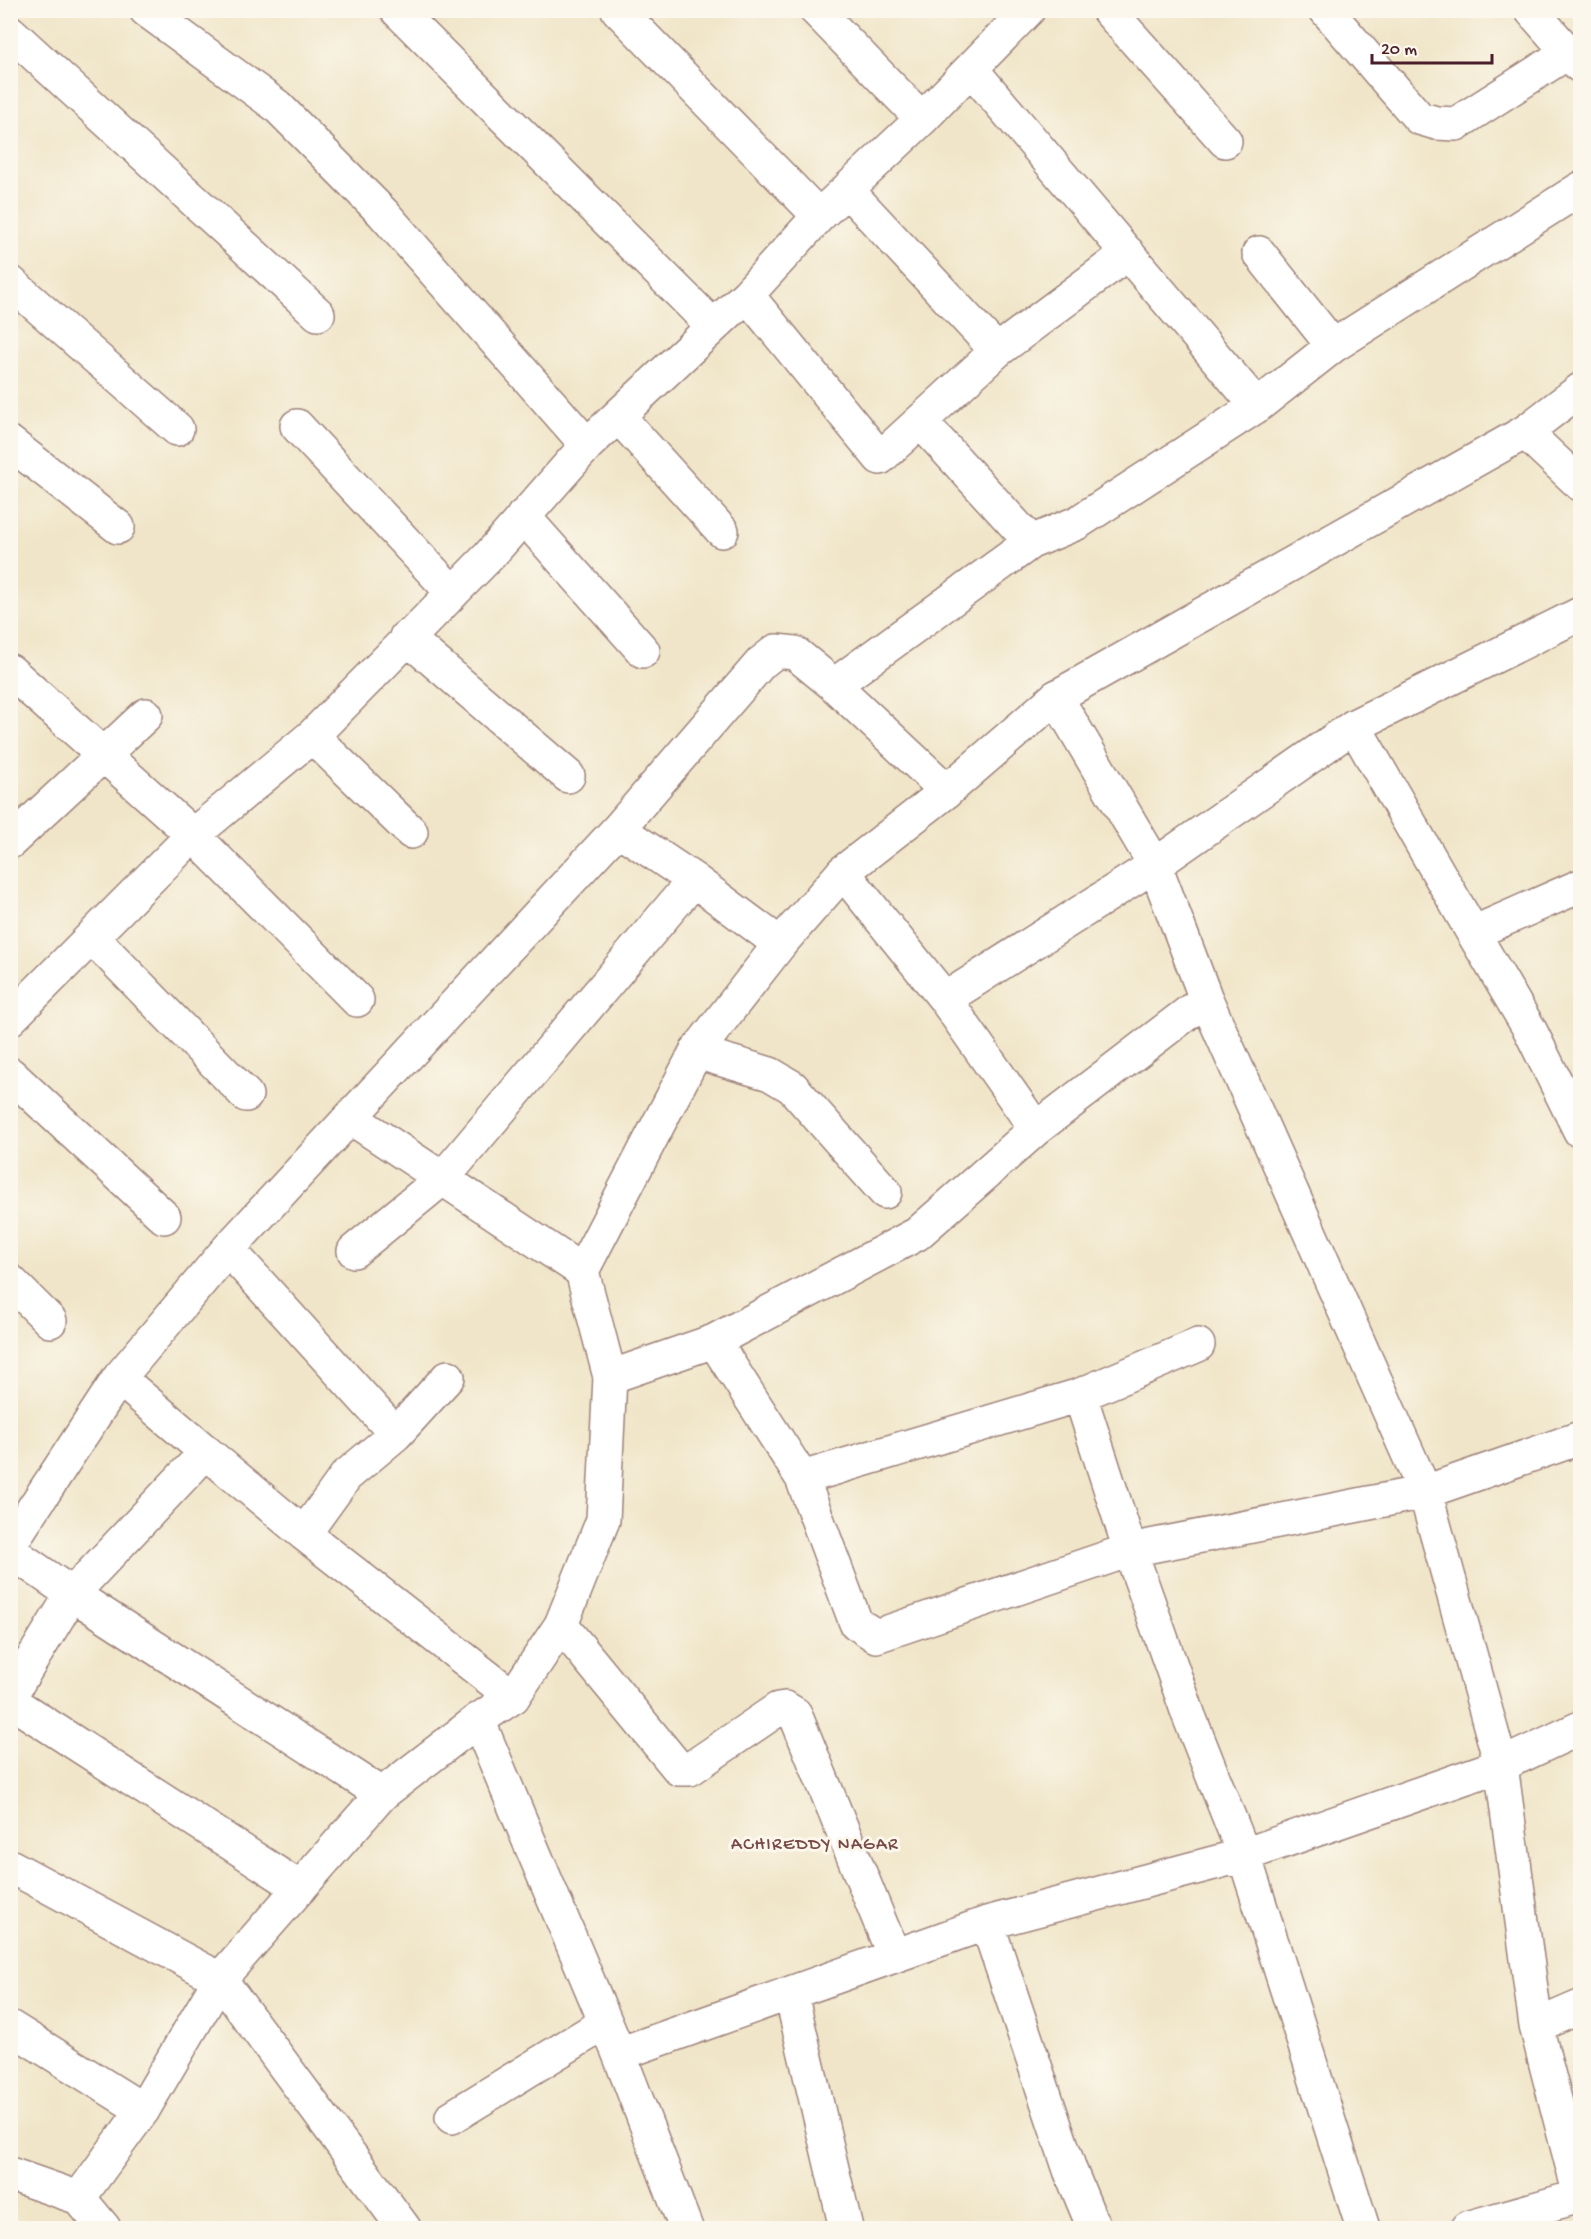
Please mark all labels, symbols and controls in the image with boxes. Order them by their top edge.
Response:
scale bar [1372,27,1492,65]
text: 20 m [1381,40,1417,61]
district label: ACHIREDDY NAGAR [731,1835,899,1856]

